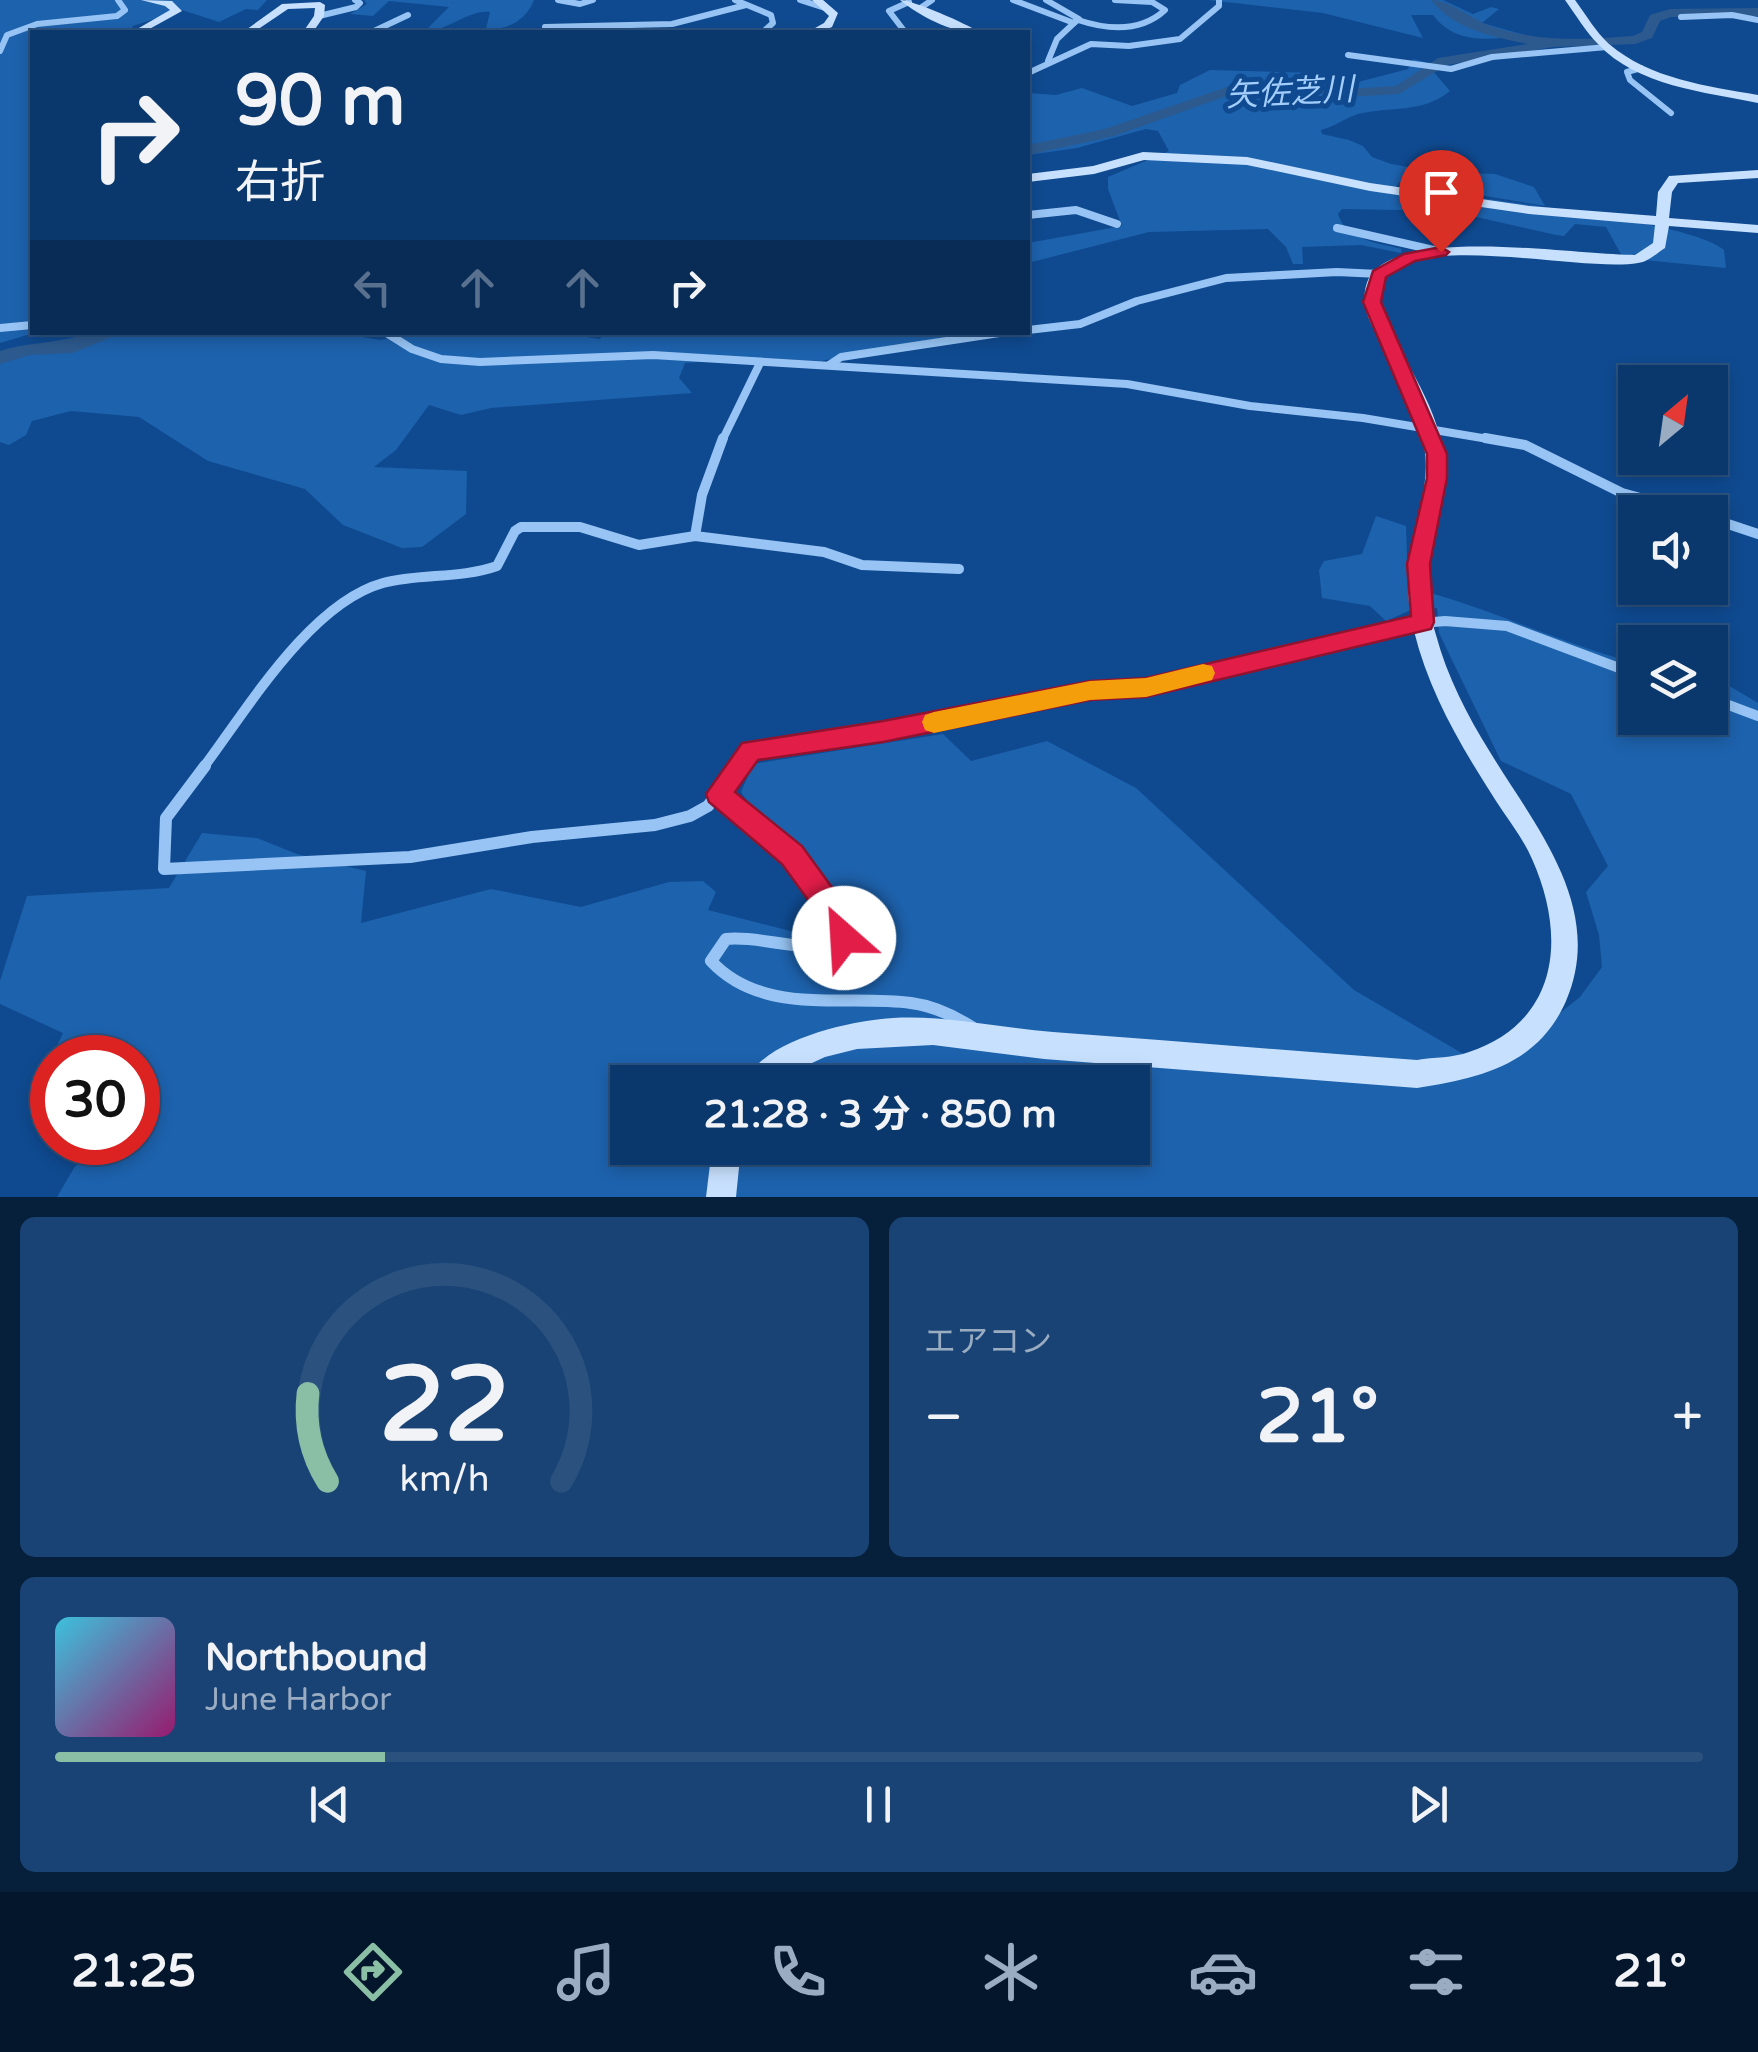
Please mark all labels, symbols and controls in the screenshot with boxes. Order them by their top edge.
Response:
text: 90 m [235,60,405,144]
icon: right [70,70,200,200]
water label: 矢佐芝川 [1225,71,1358,115]
pin [1399,150,1484,253]
text: 右折 [235,156,325,210]
icon: arrive [1414,165,1469,220]
icon: left [345,260,400,315]
icon: ahead [450,260,505,315]
icon: ahead [555,260,610,315]
icon: right [660,260,715,315]
north arrow [1618,365,1728,475]
map controls [1618,365,1728,735]
button: sound [1618,495,1728,605]
button: layers [1618,625,1728,735]
position arrow [792,886,896,990]
speed limit sign: 30 [30,1035,160,1165]
text: 21:28 · 3 分 · 850 m [704,1092,1056,1138]
text: エアコン [924,1323,1052,1361]
text: 22 [379,1344,510,1469]
text: 21° [1256,1372,1379,1462]
text: − [924,1385,963,1451]
text: + [1672,1385,1703,1451]
text: km/h [400,1458,489,1501]
text: Northbound [205,1635,428,1681]
text: June Harbor [205,1681,392,1719]
icon: previous [302,1777,357,1832]
icon: pause [851,1777,906,1832]
icon: next [1401,1777,1456,1832]
icon: directions [338,1937,408,2007]
icon: music [551,1937,621,2007]
icon: phone [763,1937,833,2007]
icon: climate [976,1937,1046,2007]
icon: car [1188,1937,1258,2007]
icon: filters [1401,1937,1471,2007]
text: 21:25 [71,1945,196,1999]
text: 21° [1613,1945,1687,1999]

